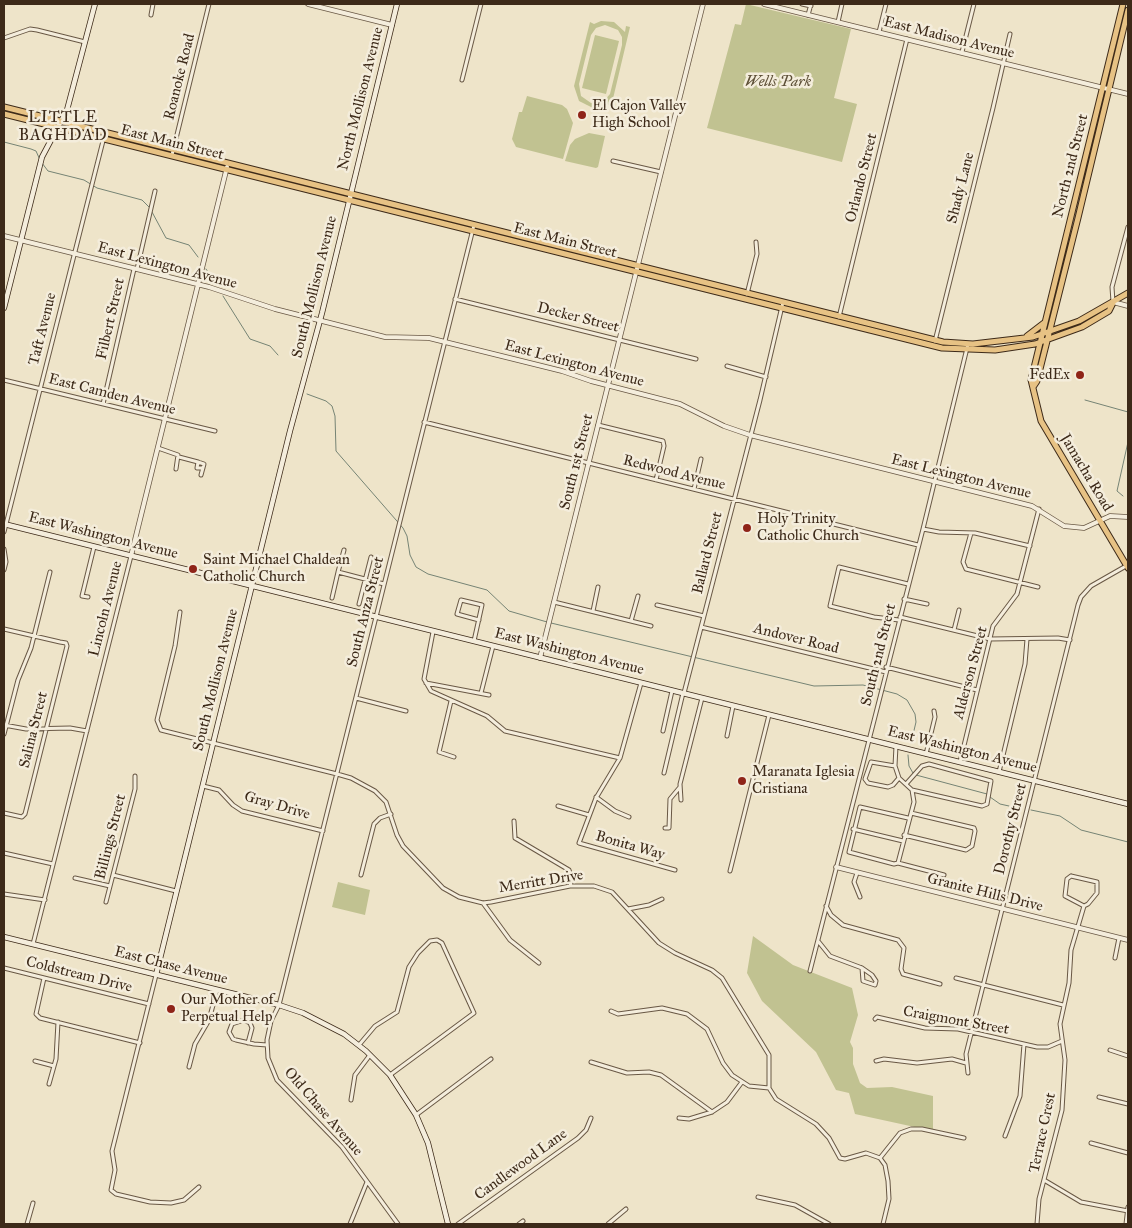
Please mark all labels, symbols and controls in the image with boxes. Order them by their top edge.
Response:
street label: East Madison Avenue [882,13,1016,63]
street label: North Mollison Avenue [334,25,388,173]
street label: Roanoke Road [161,32,199,122]
park label: Wells Park [745,73,811,91]
place label: El Cajon Valley High School [592,97,686,132]
district label: LITTLE BAGHDAD [18,108,108,146]
marker: El Cajon Valley High School [576,109,588,121]
street label: North 2nd Street [1049,112,1093,220]
street label: East Main Street [119,121,225,165]
street label: Orlando Street [842,132,882,224]
street label: Shady Lane [943,151,979,225]
street label: South Mollison Avenue [289,214,341,360]
street label: East Main Street [512,219,618,263]
street label: East Lexington Avenue [95,239,239,293]
street label: Filbert Street [93,277,129,361]
street label: Taft Avenue [25,291,61,367]
street label: Decker Street [535,299,621,337]
street label: East Lexington Avenue [502,337,646,391]
place label: FedEx [1029,366,1070,384]
marker: FedEx [1074,369,1086,381]
street label: East Camden Avenue [47,370,177,420]
street label: South 1st Street [556,412,598,512]
street label: Jamacha Road [1056,431,1116,515]
street label: East Lexington Avenue [889,451,1033,503]
street label: Redwood Avenue [621,452,727,494]
street label: East Washington Avenue [26,509,180,563]
street label: Ballard Street [689,510,727,596]
place label: Holy Trinity Catholic Church [757,510,859,545]
marker: Holy Trinity Catholic Church [741,522,753,534]
place label: Saint Michael Chaldean Catholic Church [203,551,350,586]
street label: South Anza Street [344,555,388,669]
street label: Lincoln Avenue [85,559,127,659]
marker: Saint Michael Chaldean Catholic Church [187,563,199,575]
street label: South 2nd Street [858,602,900,708]
street label: South Mollison Avenue [190,607,242,753]
street label: Andover Road [751,620,841,658]
street label: East Washington Avenue [492,625,646,679]
street label: Alderson Street [950,625,992,721]
street label: Salina Street [16,690,52,770]
street label: East Washington Avenue [885,723,1039,777]
place label: Maranata Iglesia Cristiana [752,763,855,798]
marker: Maranata Iglesia Cristiana [736,775,748,787]
street label: Dorothy Street [991,781,1031,877]
street label: Gray Drive [242,788,312,824]
street label: Billings Street [92,792,130,882]
street label: Bonita Way [593,828,667,864]
street label: Merritt Drive [497,866,585,898]
street label: Granite Hills Drive [925,870,1045,916]
street label: East Chase Avenue [113,943,229,989]
street label: Coldstream Drive [24,953,134,997]
place label: Our Mother of Perpetual Help [181,991,274,1026]
marker: Our Mother of Perpetual Help [165,1003,177,1015]
street label: Craigmont Street [902,1003,1010,1039]
street label: Old Chase Avenue [280,1064,366,1160]
street label: Terrace Crest [1026,1091,1060,1175]
street label: Candlewood Lane [471,1125,571,1205]

